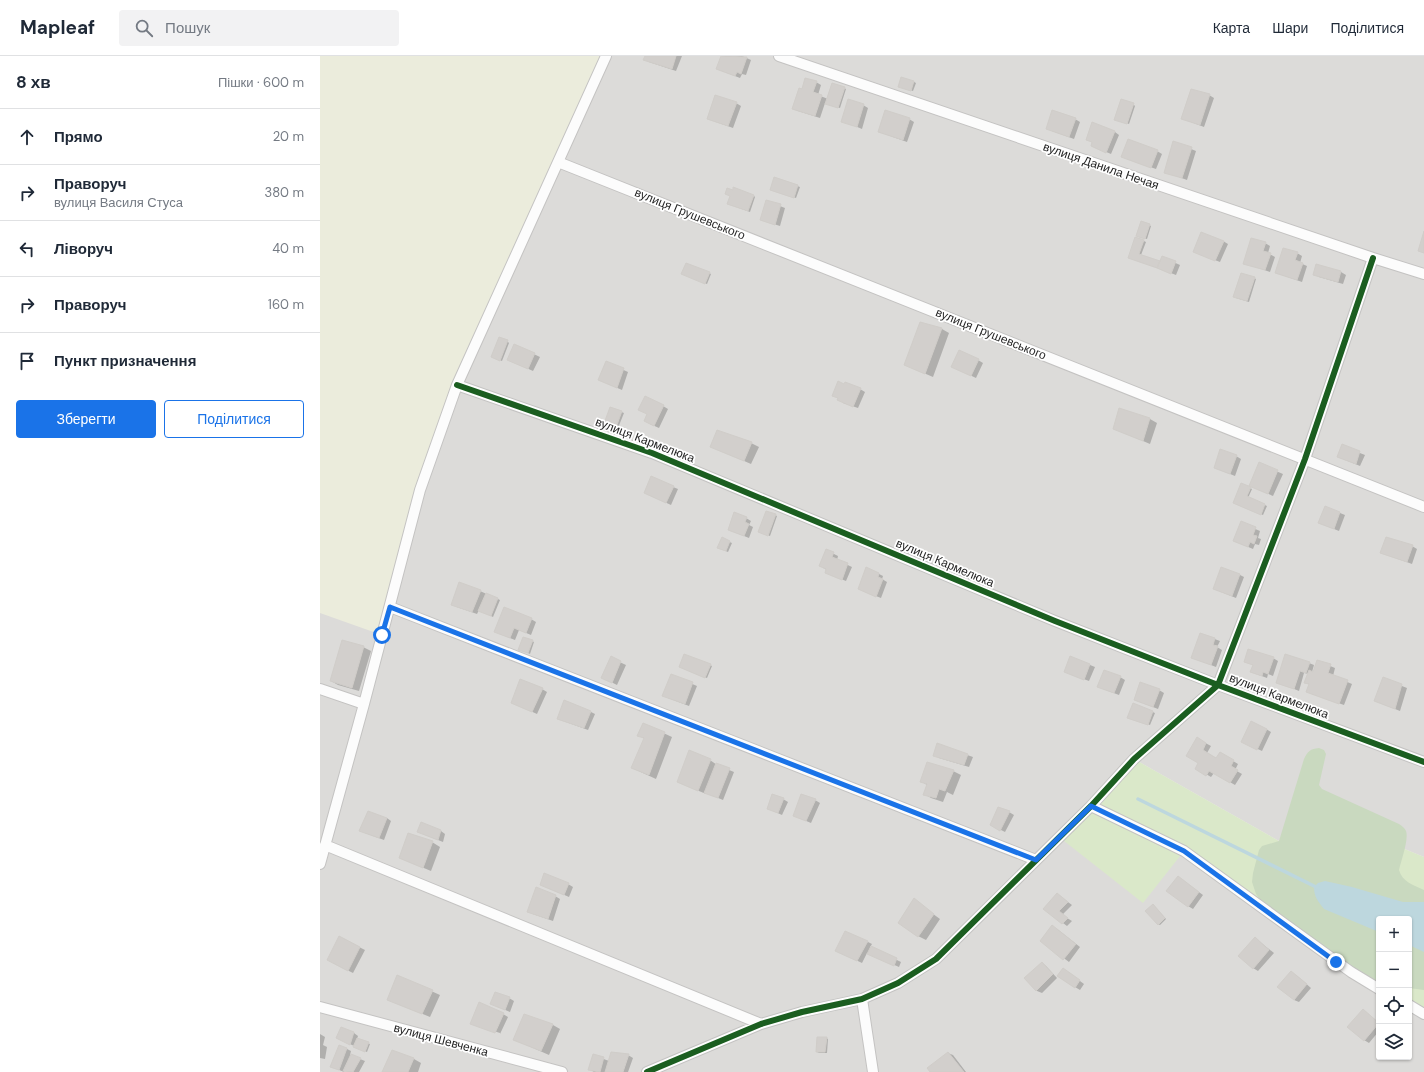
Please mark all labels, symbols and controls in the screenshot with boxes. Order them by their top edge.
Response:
search box [119,10,399,46]
text: Mapleaf [20,15,95,40]
icon: search [133,17,155,39]
text: Пошук [165,18,210,38]
text: Карта [1213,19,1250,37]
text: Шари [1272,19,1308,37]
text: Поділитися [1330,19,1404,37]
text: 8 хв [16,71,51,93]
text: Пішки · 600 m [218,74,304,91]
icon: ahead [16,126,38,148]
text: Прямо [54,127,103,147]
text: 20 m [273,128,304,145]
street label: вулиця Данила Нечая [1041,139,1161,193]
text: Праворуч [54,174,127,194]
icon: right [16,182,38,204]
text: 380 m [264,184,304,201]
street label: вулиця Грушевського [632,184,748,244]
text: вулиця Василя Стуса [54,194,183,211]
icon: left [16,238,38,260]
text: Ліворуч [54,239,113,259]
text: 40 m [272,240,304,257]
icon: right [16,294,38,316]
text: Праворуч [54,295,127,315]
text: 160 m [268,296,304,313]
street label: вулиця Грушевського [933,304,1049,364]
icon: arrive [16,350,38,372]
text: Пункт призначення [54,351,196,371]
button: Зберегти [16,400,156,438]
button: Поділитися [164,400,304,438]
street label: вулиця Кармелюка [593,414,697,466]
street label: вулиця Кармелюка [893,535,997,591]
route start [373,626,391,644]
street label: вулиця Кармелюка [1227,670,1331,722]
map controls [1376,916,1412,1060]
button: + [1376,916,1412,952]
button: − [1376,952,1412,988]
route end [1327,953,1345,971]
button: locate [1376,988,1412,1024]
street label: вулиця Шевченка [392,1020,490,1060]
button: layers [1376,1024,1412,1060]

